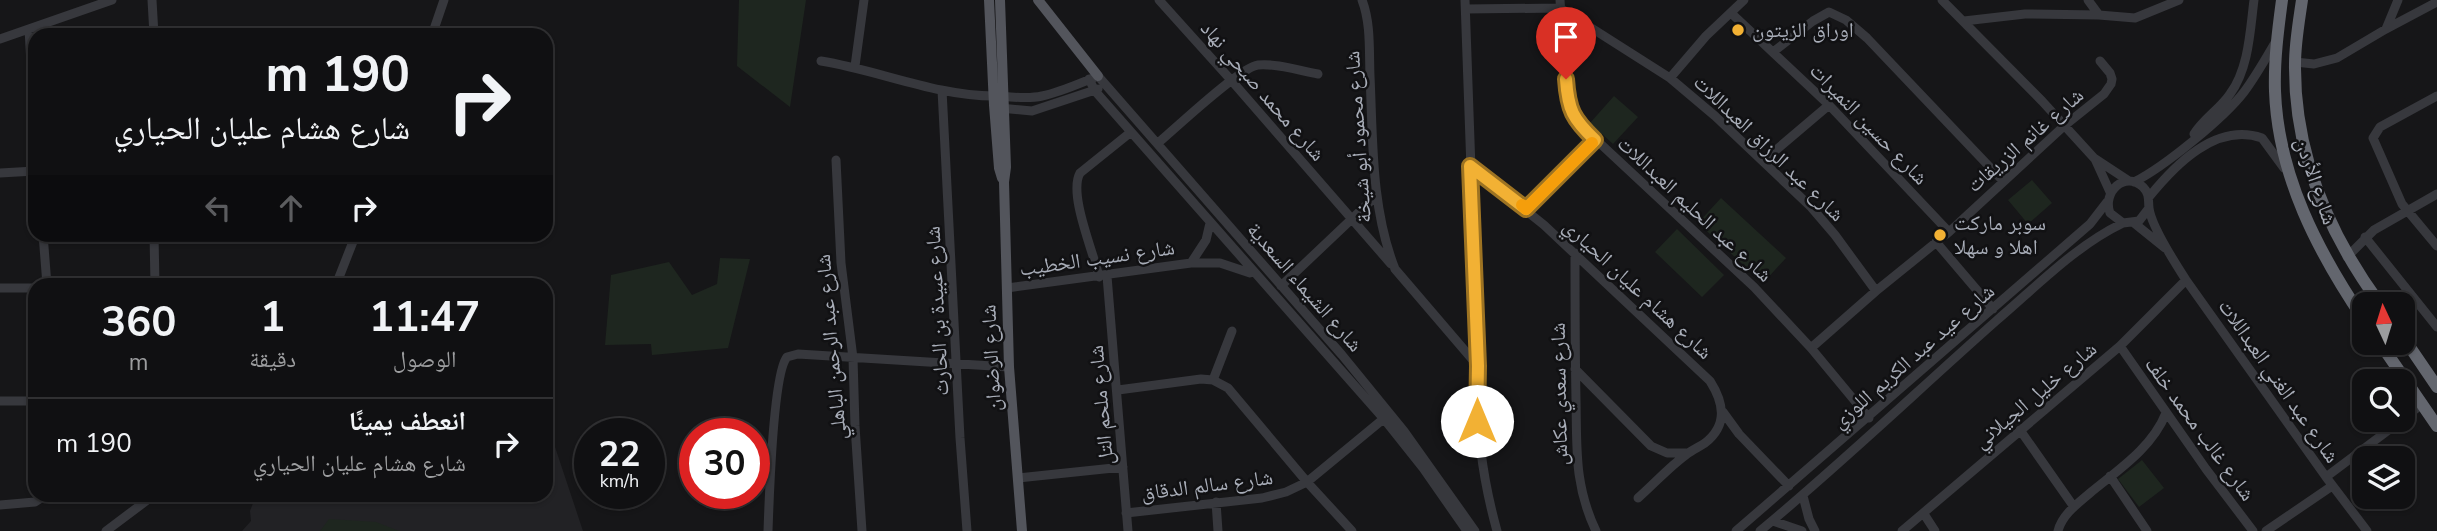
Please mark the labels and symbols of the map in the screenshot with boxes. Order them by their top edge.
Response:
pin [1536,7,1596,79]
street label: شارع محمد صبحي نهاد [1193,15,1332,169]
place label: اوراق الزيتون [1752,16,1854,44]
marker: اوراق الزيتون [1730,22,1746,38]
street label: شارع محمود أبو شيخة [1338,50,1378,224]
street label: شارع حسين النميرات [1804,57,1934,191]
street label: شارع عبد الرزاق العبداللات [1687,68,1851,228]
street label: شارع غانم الزريقات [1961,81,2089,199]
street label: شارع عبد الحليم العبداللات [1611,130,1779,288]
street label: شارع الأردن [2288,134,2344,228]
place label: سوبر ماركت اهلا و سهلا [1954,209,2046,261]
street label: شارع هشام عليان الحياري [1556,212,1719,367]
street label: شارع الشيماء السعدية [1241,216,1369,358]
street label: شارع عبيدة بن الحارث [919,225,955,397]
marker: سوبر ماركت اهلا و سهلا [1932,227,1948,243]
street label: شارع نسيب الخطيب [1018,233,1176,283]
street label: شارع عبد الرحمن الباهلي [809,253,855,441]
street label: شارع عيد عبد الكريم اللوزي [1825,277,2002,436]
north arrow [2352,292,2415,355]
street label: شارع عبد الغني العبداللات [2210,293,2346,470]
street label: شارع الرضوان [974,304,1008,412]
street label: شارع سعدي عكاش [1544,322,1577,466]
street label: شارع خليل الجيلاني [1967,335,2104,457]
street label: شارع ملحم التل [1082,344,1120,466]
street label: شارع غالب محمد خلف [2138,351,2262,507]
position arrow [1440,384,1514,458]
speed limit sign: 30 [679,418,770,509]
street label: شارع سالم الدقاق [1140,463,1274,507]

